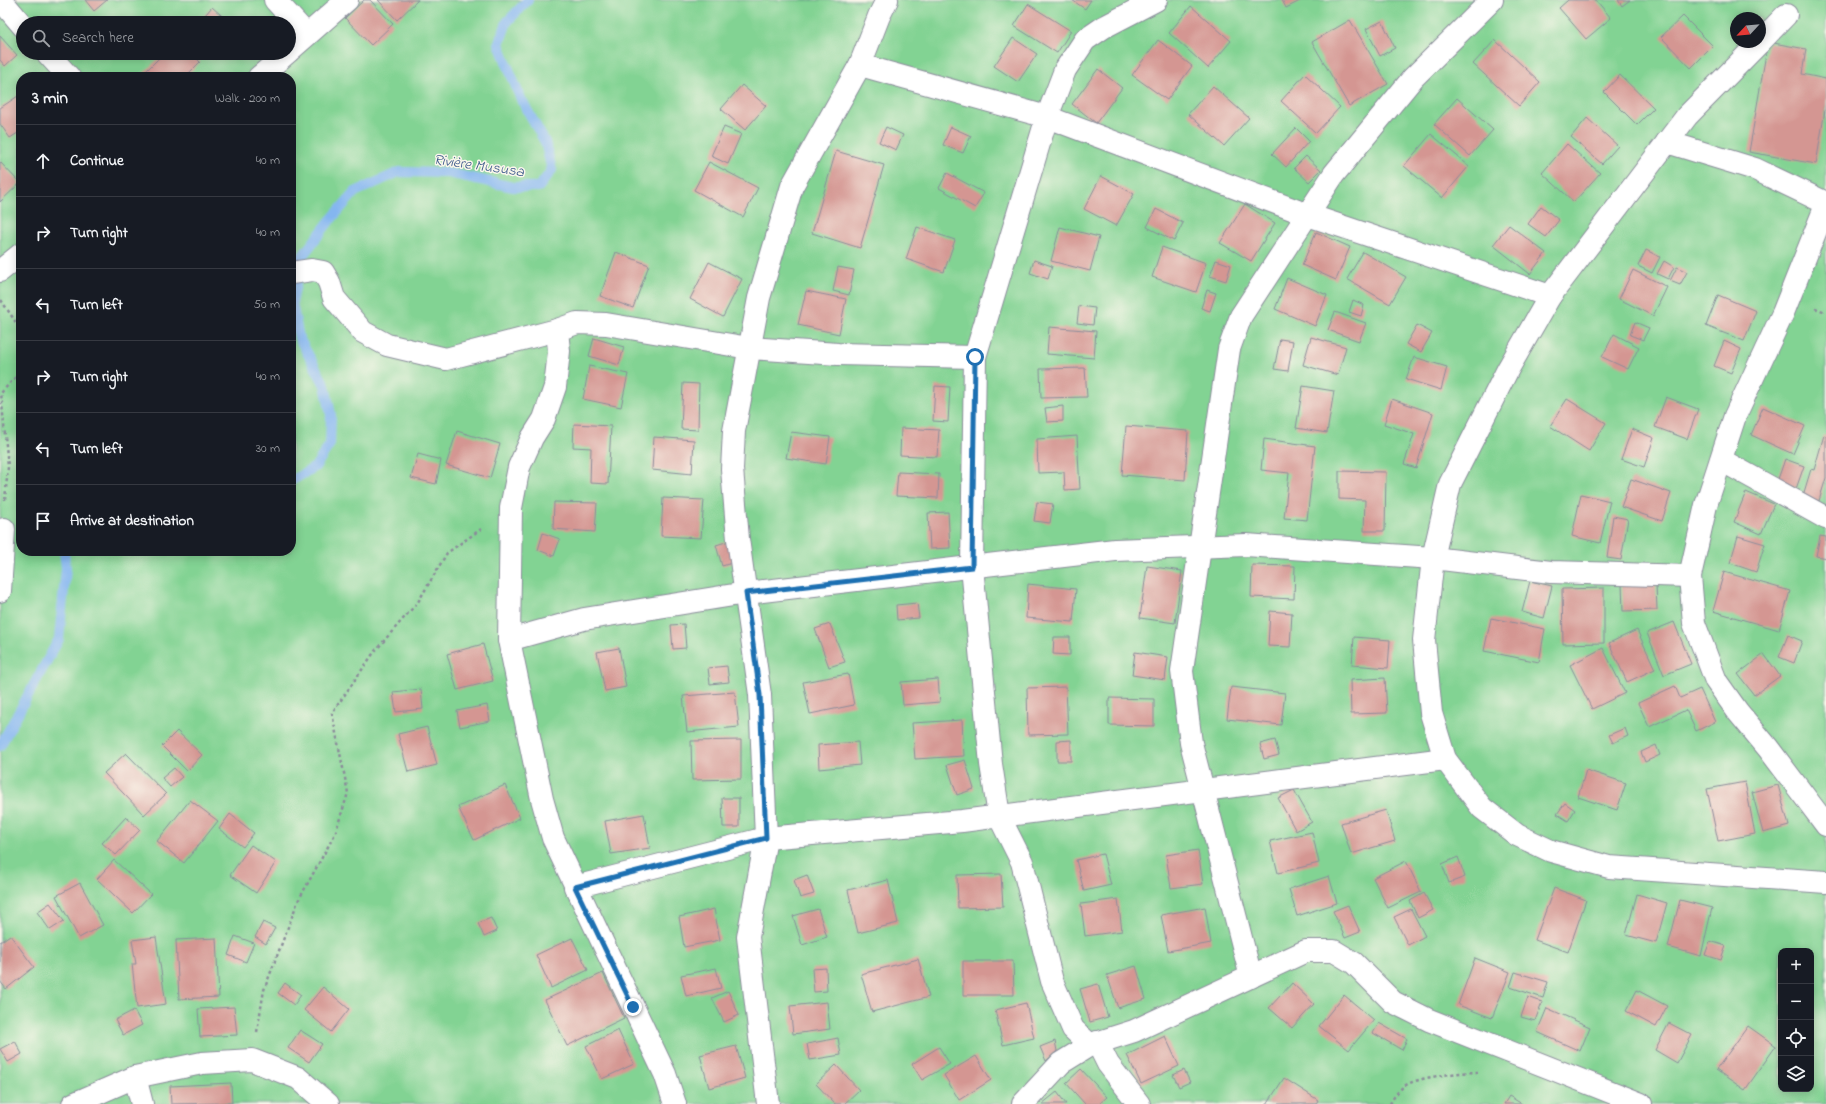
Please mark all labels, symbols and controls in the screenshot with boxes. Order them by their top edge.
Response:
north arrow [1730,12,1766,48]
search box [16,16,296,60]
icon: search [30,27,52,49]
text: Search here [62,27,134,49]
text: 3 min [32,86,68,111]
text: Walk · 200 m [215,89,280,108]
water label: Rivière Mususa [432,149,526,183]
icon: ahead [32,150,54,172]
text: Continue [70,150,124,172]
text: 40 m [256,151,280,170]
icon: right [32,222,54,244]
text: Turn right [70,222,128,244]
text: 40 m [256,223,280,242]
icon: left [32,294,54,316]
text: Turn left [70,294,123,316]
text: 50 m [254,295,280,314]
route start [966,348,984,366]
icon: right [32,366,54,388]
text: Turn right [70,366,128,388]
text: 40 m [256,367,280,386]
icon: left [32,438,54,460]
text: Turn left [70,438,123,460]
text: 30 m [256,439,280,458]
icon: arrive [32,510,54,532]
text: Arrive at destination [70,510,194,532]
map controls [1778,948,1814,1092]
button: + [1778,948,1814,984]
button: − [1778,984,1814,1020]
route end [624,998,642,1016]
button: locate [1778,1020,1814,1056]
button: layers [1778,1056,1814,1092]

